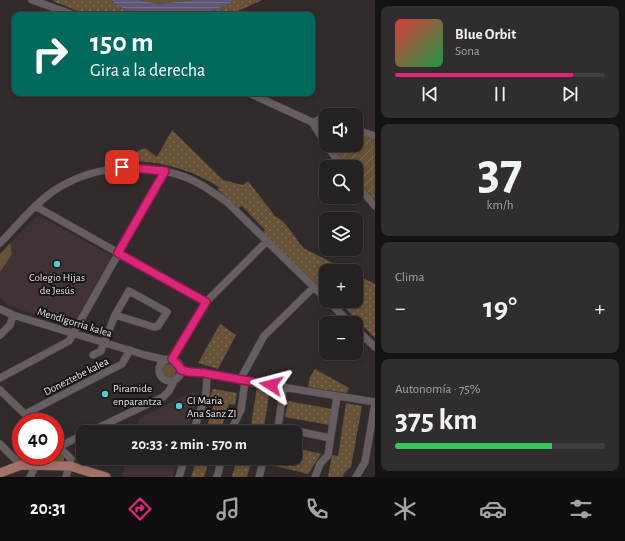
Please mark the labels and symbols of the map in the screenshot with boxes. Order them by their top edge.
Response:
pin [105,150,139,184]
marker: Colegio Hijas de Jesús [52,259,62,269]
place label: Colegio Hijas de Jesús [29,272,85,296]
street label: Mendigorria kalea [36,306,114,339]
street label: Doneztebe kalea [42,355,111,398]
position arrow [250,364,292,406]
place label: Piramide enparantza [113,383,162,407]
marker: Piramide enparantza [100,389,110,399]
place label: CI Maria Ana Sanz ZI [187,395,237,419]
marker: CI Maria Ana Sanz ZI [174,401,184,411]
speed limit sign: 40 [12,413,64,465]

